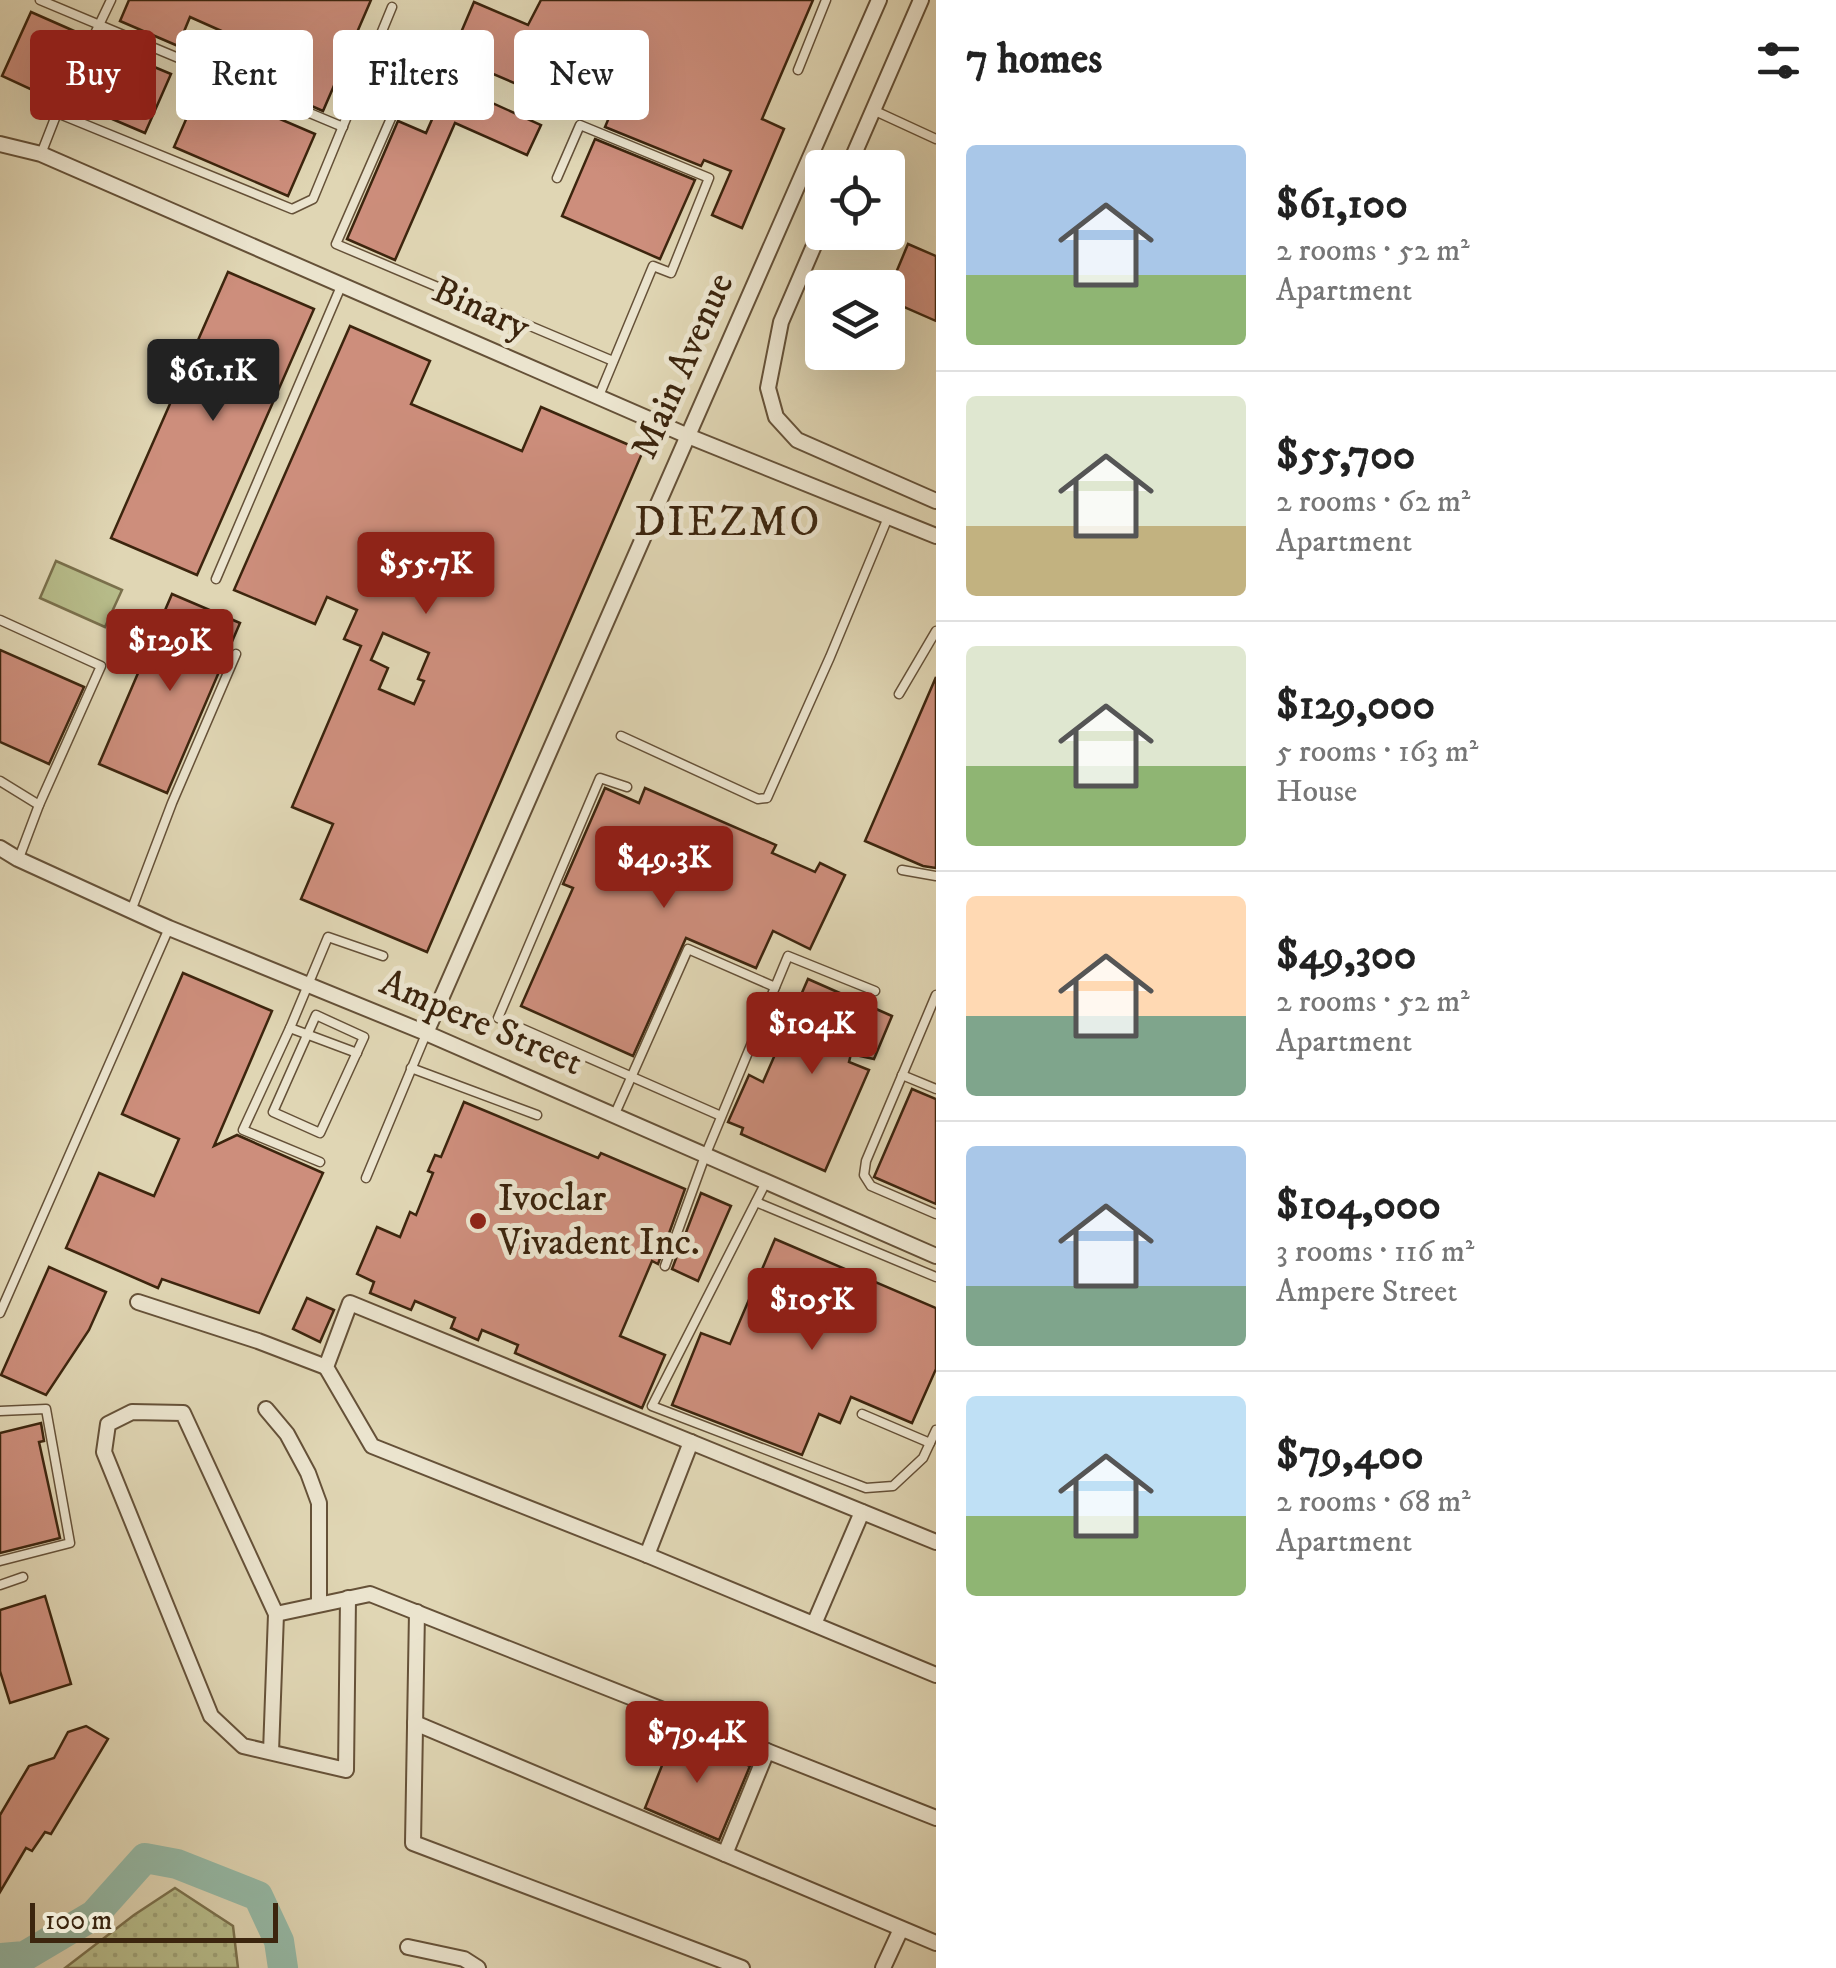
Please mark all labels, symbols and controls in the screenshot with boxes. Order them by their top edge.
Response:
chip: Buy [30,30,156,120]
chip: Rent [176,30,313,120]
chip: Filters [333,30,494,120]
chip: New [514,30,649,120]
icon: filters [1751,33,1806,88]
text: 7 homes [966,34,1102,86]
map controls [805,150,905,370]
button: locate [805,150,905,250]
text: $61,100 [1276,179,1408,231]
icon: home [1046,185,1166,305]
text: 2 rooms · 52 m² [1276,231,1470,271]
street label: Binary [425,266,538,352]
street label: Main Avenue [621,266,745,466]
button: layers [805,270,905,370]
text: Apartment [1276,271,1412,311]
pin: $61.1K [132,339,294,424]
text: $61.1K [169,351,257,391]
text: $55,700 [1276,430,1415,482]
icon: home [1046,436,1166,556]
text: 2 rooms · 62 m² [1276,482,1470,522]
district label: DIEZMO [634,497,822,549]
text: Apartment [1276,522,1412,562]
pin: $55.7K [345,532,507,617]
text: $55.7K [379,544,473,584]
pin: $129K [100,609,240,694]
text: $129K [128,621,212,661]
text: $129,000 [1276,680,1435,732]
icon: home [1046,686,1166,806]
text: 5 rooms · 163 m² [1276,732,1478,772]
text: House [1276,772,1357,812]
pin: $49.3K [583,826,745,911]
text: $49.3K [617,838,711,878]
text: $49,300 [1276,930,1416,982]
icon: home [1046,936,1166,1056]
street label: Ampere Street [372,959,590,1087]
text: 2 rooms · 52 m² [1276,982,1470,1022]
pin: $104K [742,992,882,1077]
text: $104K [768,1004,856,1044]
text: Apartment [1276,1022,1412,1062]
place label: Ivoclar Vivadent Inc. [497,1175,700,1267]
text: $104,000 [1276,1180,1441,1232]
icon: home [1046,1186,1166,1306]
marker: Ivoclar Vivadent Inc. [467,1210,489,1232]
text: 3 rooms · 116 m² [1276,1232,1474,1272]
pin: $105K [742,1268,882,1353]
text: Ampere Street [1276,1272,1457,1312]
text: $105K [770,1280,854,1320]
text: $79,400 [1276,1430,1424,1482]
icon: home [1046,1436,1166,1556]
text: 2 rooms · 68 m² [1276,1482,1471,1522]
text: Apartment [1276,1522,1412,1562]
pin: $79.4K [616,1701,778,1786]
text: $79.4K [647,1713,747,1753]
scale bar [30,1898,278,1942]
text: 100 m [45,1903,112,1938]

